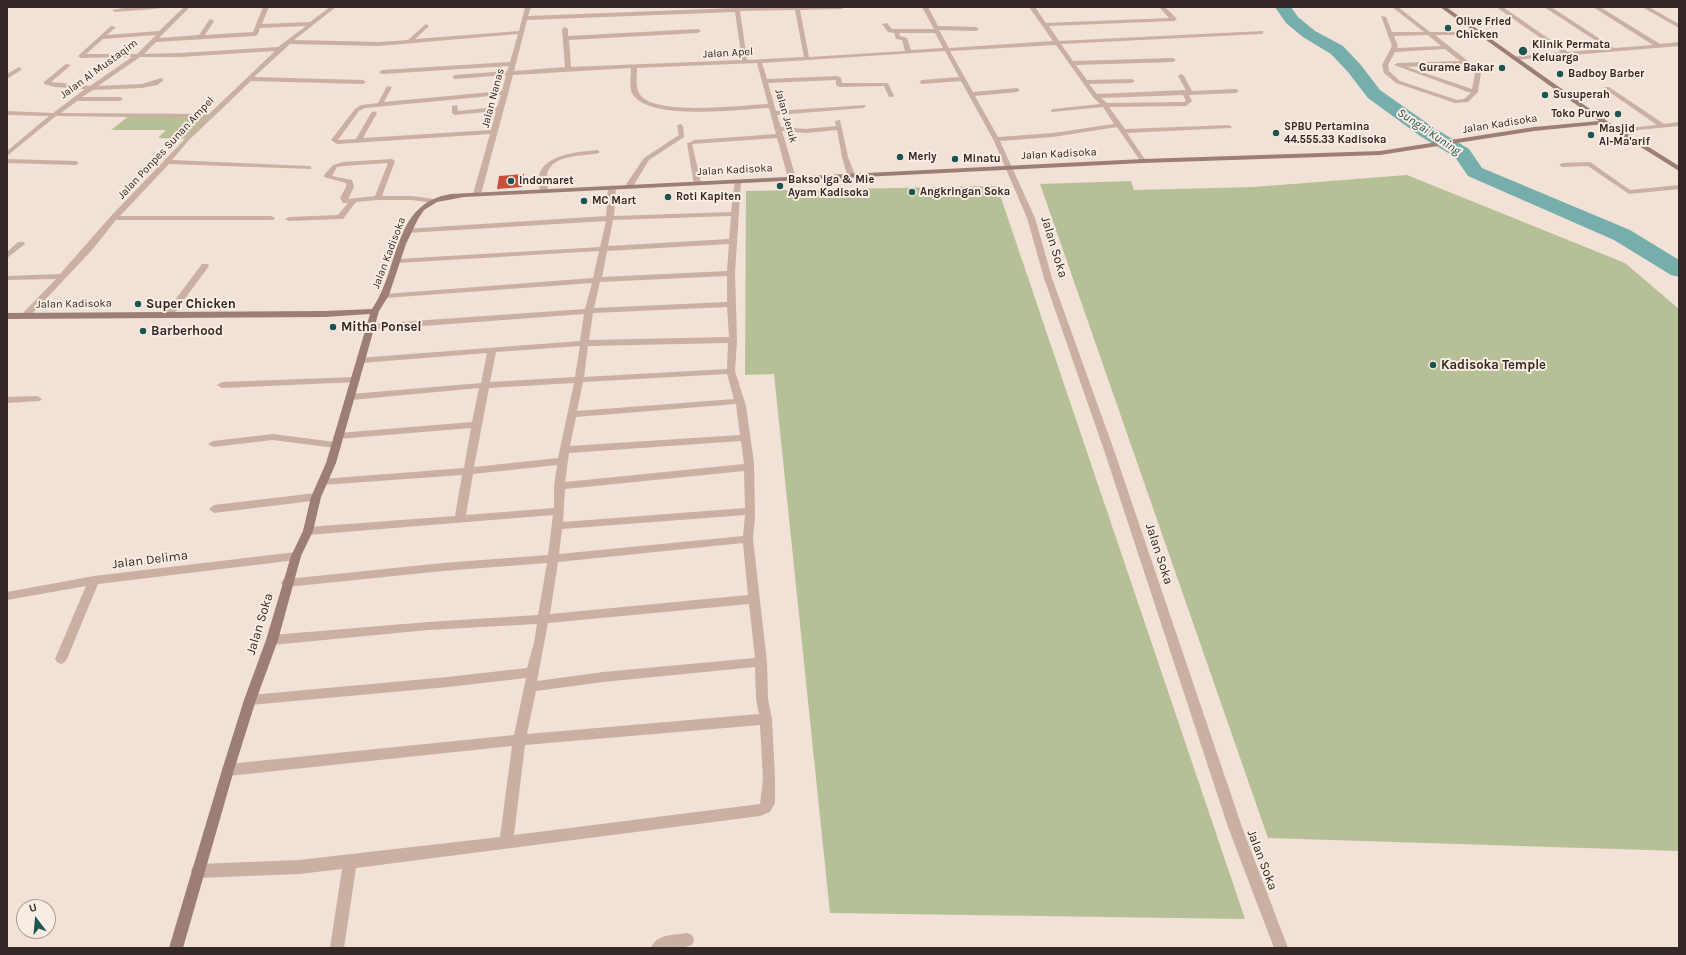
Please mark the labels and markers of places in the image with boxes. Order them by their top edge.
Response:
place label: Olive Fried Chicken [1456,15,1511,41]
marker: Olive Fried Chicken [1443,23,1453,33]
place label: Klinik Permata Keluarga [1532,38,1610,64]
marker: Klinik Permata Keluarga [1517,45,1529,57]
place label: Gurame Bakar [1419,61,1494,75]
marker: Gurame Bakar [1497,63,1507,73]
place label: Badboy Barber [1568,67,1644,81]
marker: Badboy Barber [1555,69,1565,79]
place label: Susuperah [1553,88,1610,102]
marker: Susuperah [1540,90,1550,100]
place label: Toko Purwo [1551,107,1610,121]
marker: Toko Purwo [1613,109,1623,119]
place label: SPBU Pertamina 44.555.33 Kadisoka [1284,120,1386,146]
place label: Masjid Al-Ma'arif [1599,122,1650,148]
marker: SPBU Pertamina 44.555.33 Kadisoka [1271,128,1281,138]
marker: Masjid Al-Ma'arif [1586,130,1596,140]
place label: Merly [908,150,937,164]
marker: Merly [895,152,905,162]
place label: Minatu [963,152,1001,166]
marker: Minatu [950,154,960,164]
place label: Bakso Iga & Mie Ayam Kadisoka [788,173,874,199]
place label: Indomaret [519,174,574,188]
marker: Indomaret [506,176,516,186]
marker: Bakso Iga & Mie Ayam Kadisoka [775,181,785,191]
place label: Angkringan Soka [920,185,1010,199]
marker: Angkringan Soka [907,187,917,197]
place label: Roti Kapiten [676,190,741,204]
marker: Roti Kapiten [663,192,673,202]
place label: MC Mart [592,194,636,208]
marker: MC Mart [579,196,589,206]
place label: Super Chicken [146,296,236,312]
marker: Super Chicken [133,299,143,309]
place label: Mitha Ponsel [341,319,421,335]
marker: Mitha Ponsel [328,322,338,332]
place label: Barberhood [151,323,223,339]
marker: Barberhood [138,326,148,336]
place label: Kadisoka Temple [1441,357,1546,373]
marker: Kadisoka Temple [1428,360,1438,370]

